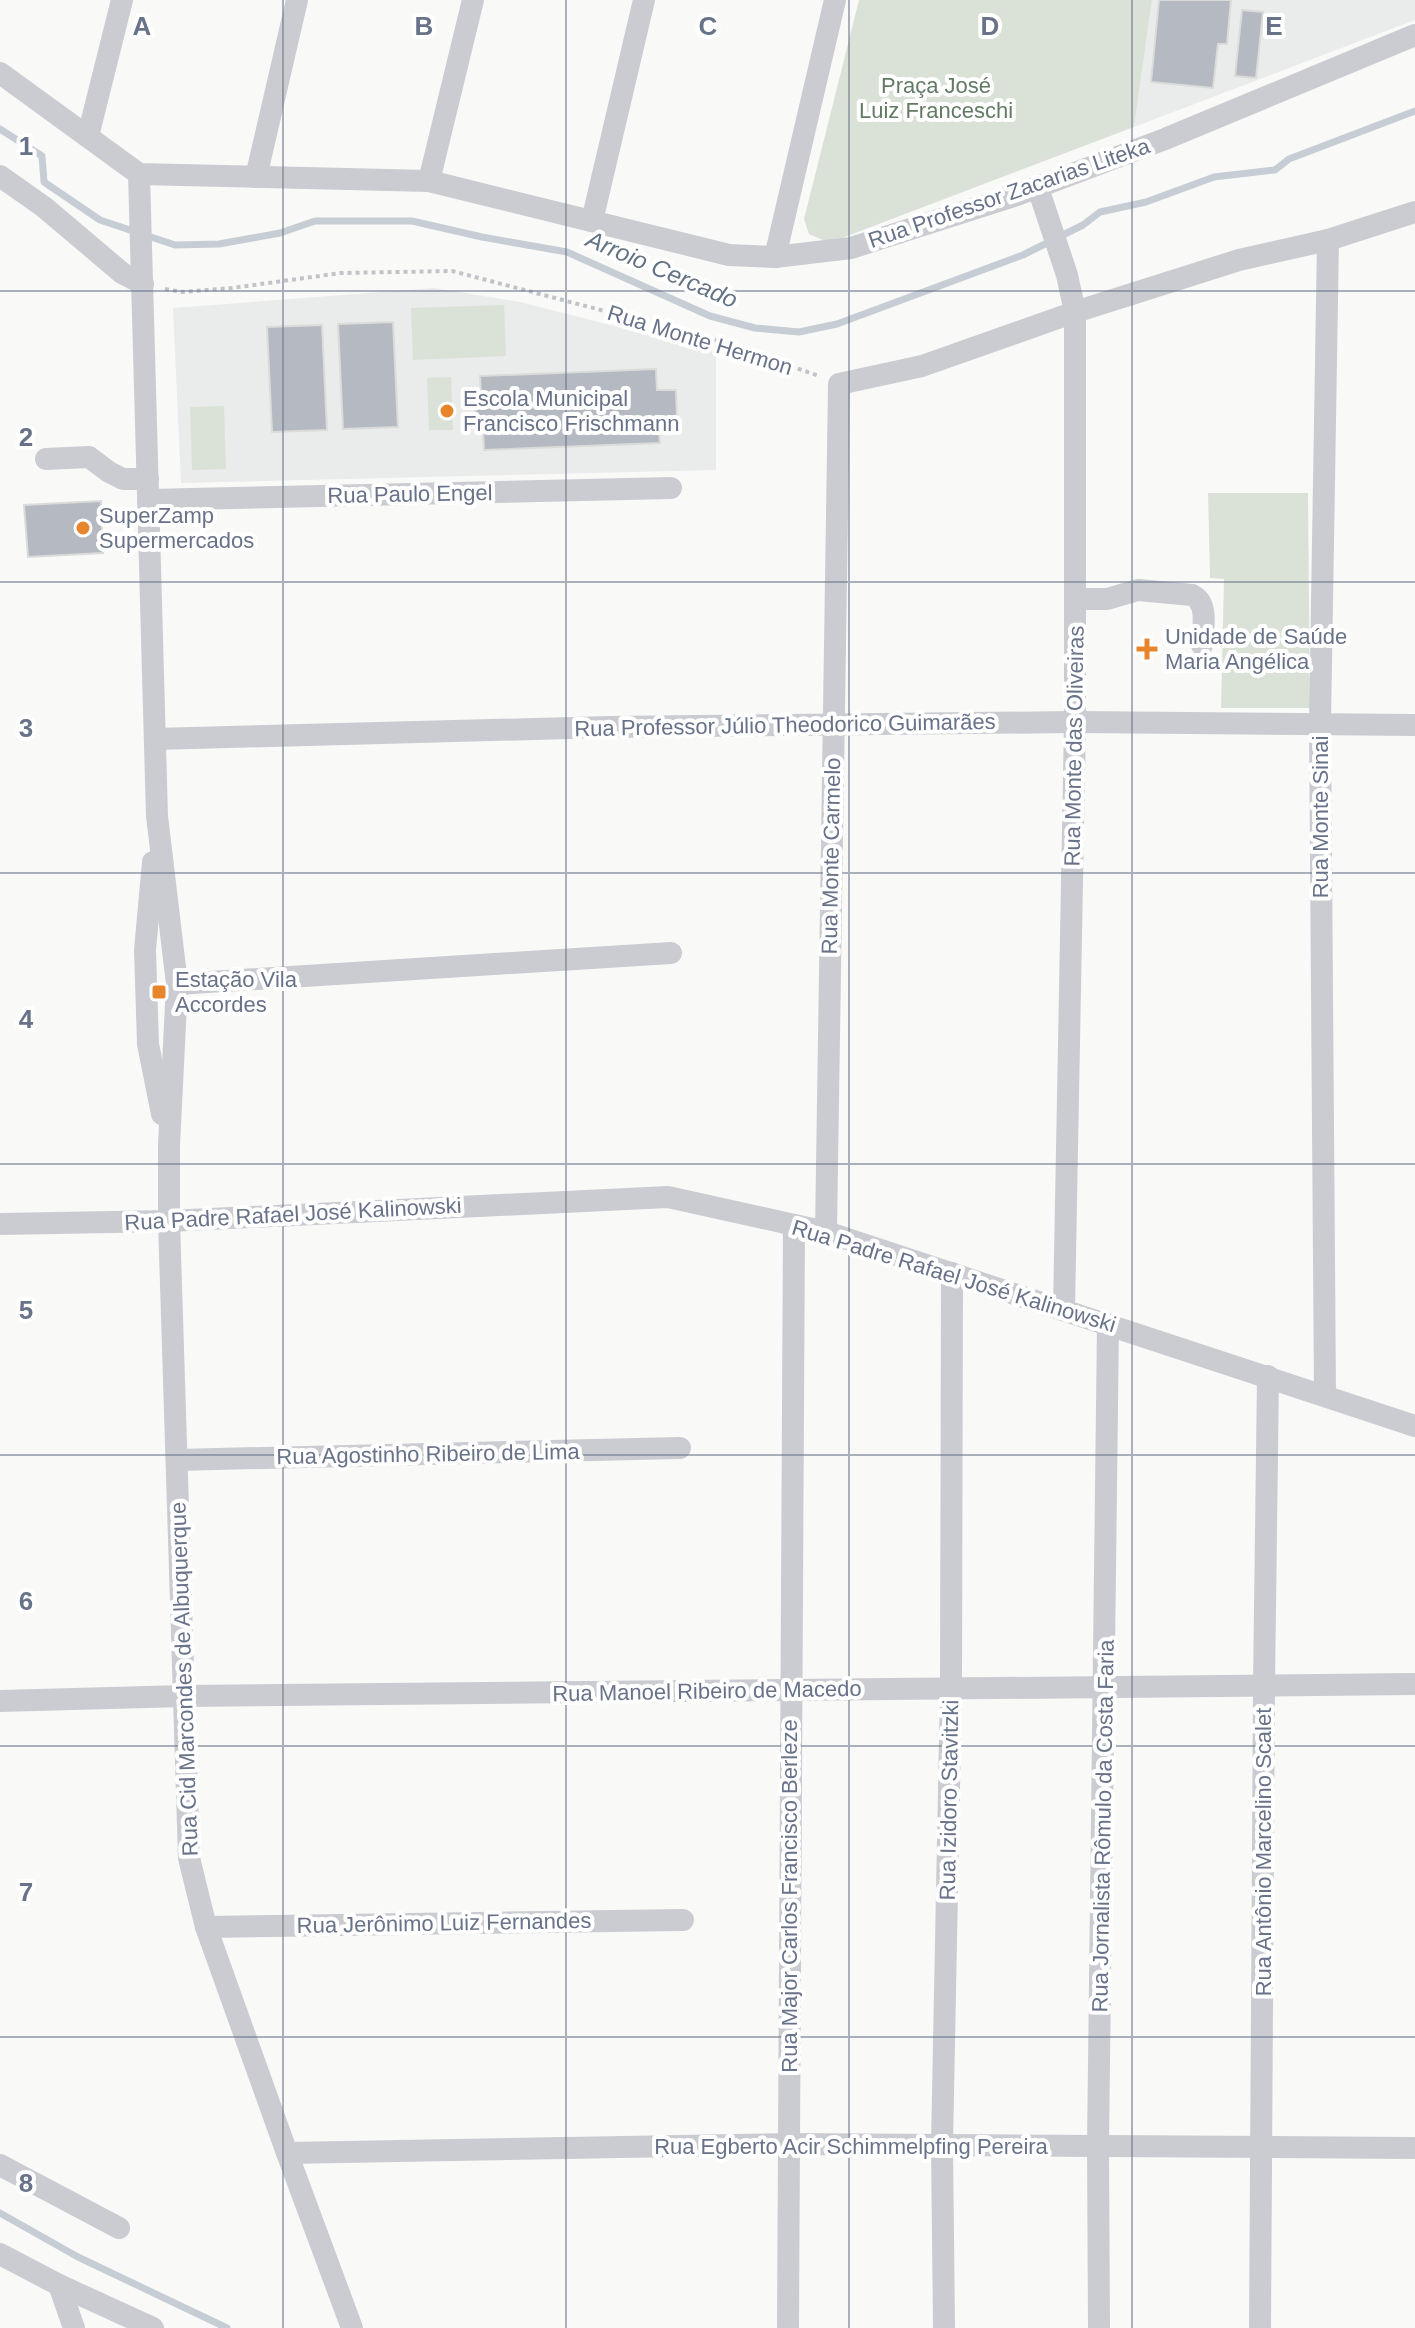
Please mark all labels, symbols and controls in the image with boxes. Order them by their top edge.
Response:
text: A [133,11,152,41]
text: B [415,11,433,41]
text: C [699,11,718,41]
text: D [981,11,999,41]
text: E [1265,11,1283,41]
park label: Praça José Luiz Franceschi [859,73,1013,123]
text: 1 [19,131,33,161]
street label: Rua Professor Zacarias Liteka [865,133,1154,253]
water label: Arroio Cercado [581,224,742,313]
street label: Rua Monte Hermon [605,300,795,380]
place label: Escola Municipal Francisco Frischmann [463,386,679,436]
marker: Escola Municipal Francisco Frischmann [438,402,456,420]
text: 2 [19,422,33,452]
street label: Rua Paulo Engel [327,480,493,508]
place label: SuperZamp Supermercados [99,503,254,553]
marker: SuperZamp Supermercados [74,519,92,537]
place label: Unidade de Saúde Maria Angélica [1165,624,1347,674]
street label: Rua Monte das Oliveiras [1059,625,1089,867]
marker: Unidade de Saúde Maria Angélica [1136,638,1158,660]
street label: Rua Professor Júlio Theodorico Guimarães [574,709,996,741]
text: 3 [19,713,33,743]
street label: Rua Monte Sinai [1308,736,1333,898]
street label: Rua Monte Carmelo [817,757,845,955]
place label: Estação Vila Accordes [175,967,298,1017]
marker: Estação Vila Accordes [150,983,168,1001]
text: 4 [19,1004,34,1034]
street label: Rua Padre Rafael José Kalinowski [124,1193,462,1235]
street label: Rua Padre Rafael José Kalinowski [789,1215,1119,1337]
text: 5 [19,1295,33,1325]
street label: Rua Agostinho Ribeiro de Lima [276,1439,581,1469]
street label: Rua Cid Marcondes de Albuquerque [165,1501,203,1857]
text: 6 [19,1586,33,1616]
street label: Rua Jornalista Rômulo da Costa Faria [1087,1639,1119,2013]
street label: Rua Manoel Ribeiro de Macedo [552,1676,862,1706]
street label: Rua Izidoro Stavitzki [935,1700,963,1900]
street label: Rua Antônio Marcelino Scalet [1251,1708,1276,1996]
street label: Rua Major Carlos Francisco Berleze [777,1719,802,2073]
text: 7 [19,1877,33,1907]
street label: Rua Jerônimo Luiz Fernandes [296,1908,592,1938]
street label: Rua Egberto Acir Schimmelpfing Pereira [654,2134,1049,2159]
text: 8 [19,2168,33,2198]

